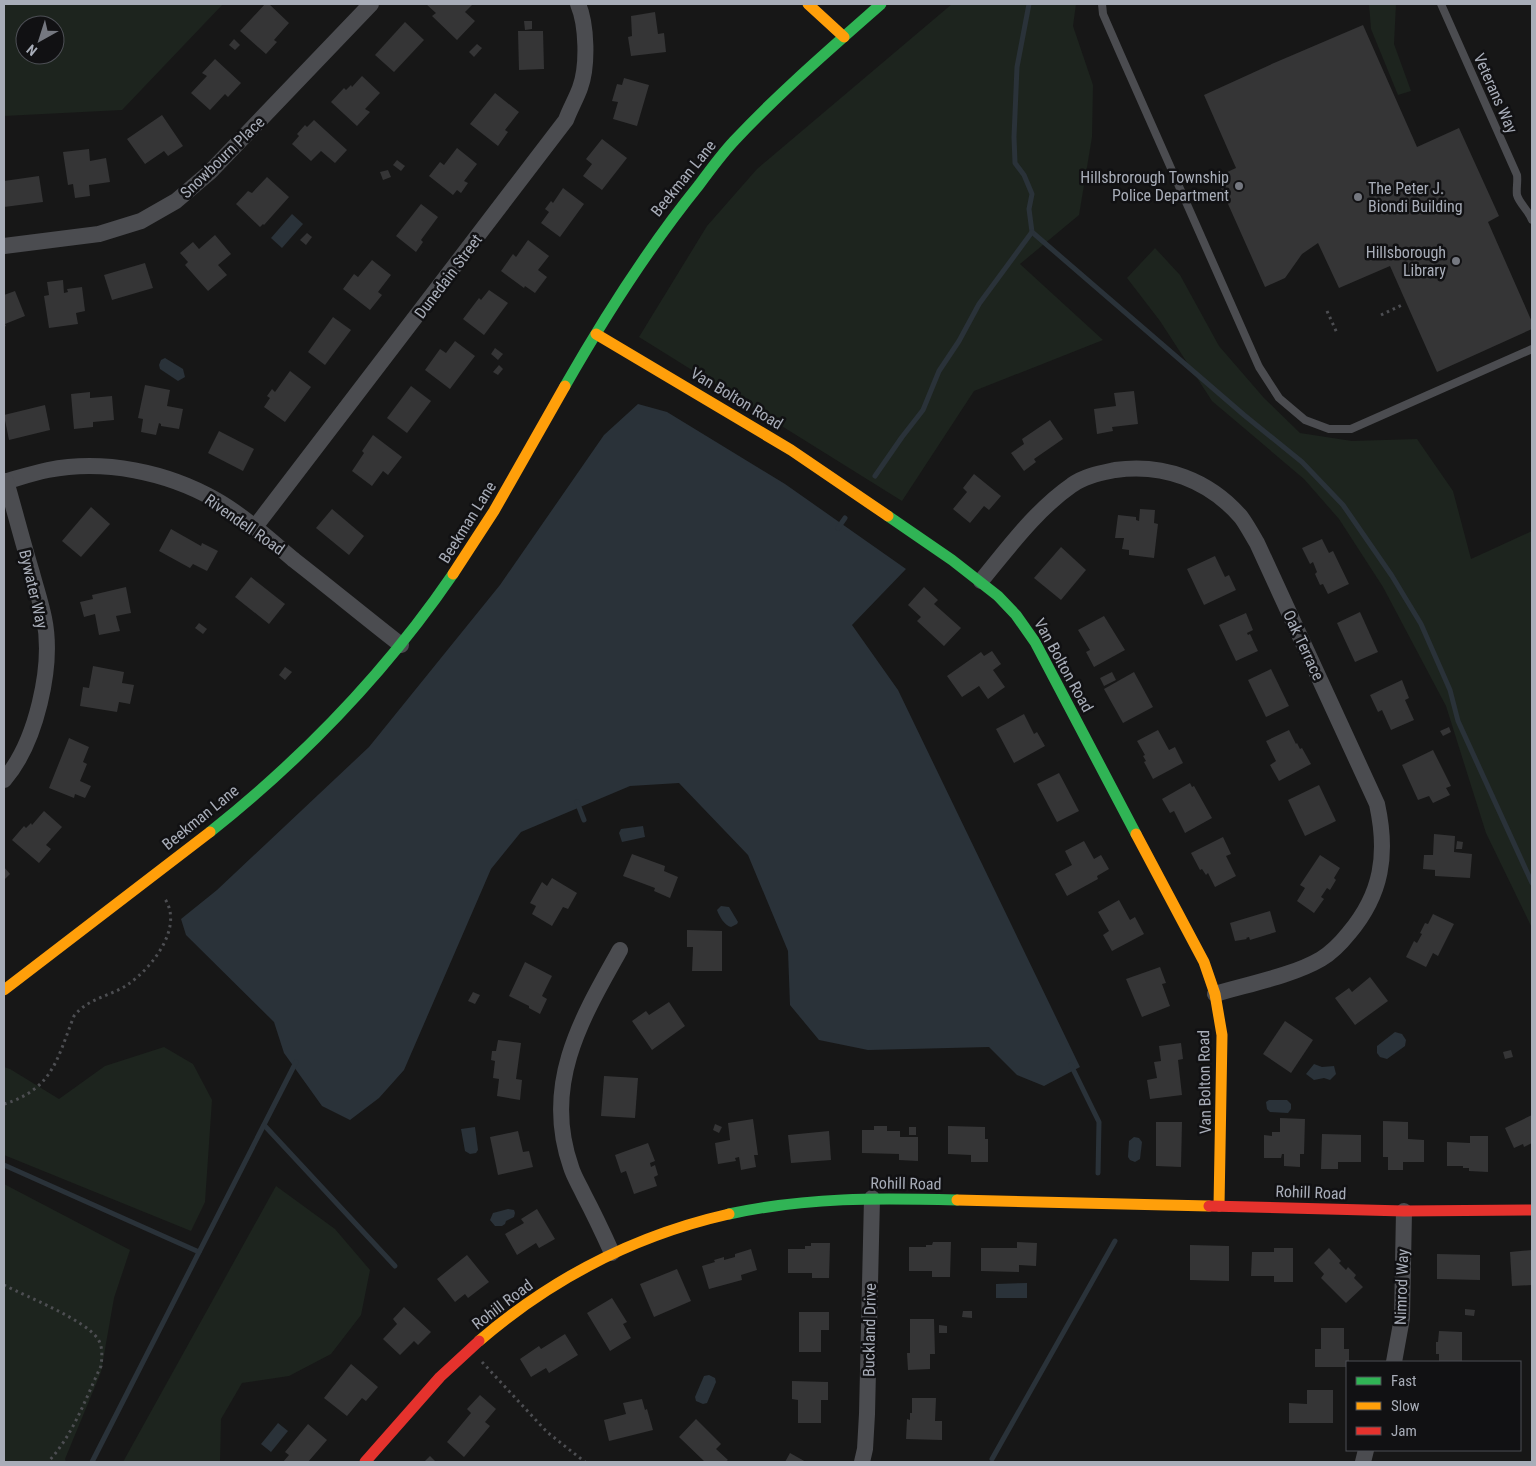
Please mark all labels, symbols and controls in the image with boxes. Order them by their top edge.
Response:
north arrow [15,15,65,65]
text: N [23,41,40,59]
street label: Veterans Way [1469,50,1522,136]
street label: Snowbourn Place [176,112,268,202]
street label: Beekman Lane [647,136,720,220]
place label: Hillsbrorough Township Police Department [1080,168,1229,205]
place label: The Peter J. Biondi Building [1368,179,1463,216]
marker: Hillsbrorough Township Police Department [1233,180,1245,192]
marker: The Peter J. Biondi Building [1352,191,1364,203]
street label: Dunedain Street [411,230,486,322]
place label: Hillsborough Library [1366,243,1446,280]
marker: Hillsborough Library [1450,255,1462,267]
street label: Van Bolton Road [687,363,786,433]
street label: Beekman Lane [435,478,500,567]
street label: Rivendell Road [201,490,288,559]
street label: Bywater Way [15,548,52,631]
street label: Oak Terrace [1279,607,1328,683]
street label: Van Bolton Road [1030,615,1097,715]
street label: Beekman Lane [158,781,242,854]
street label: Van Bolton Road [1194,1030,1215,1134]
street label: Rohill Road [870,1173,942,1194]
street label: Rohill Road [1275,1182,1347,1203]
street label: Nimrod Way [1391,1248,1412,1325]
street label: Rohill Road [468,1275,536,1333]
street label: Buckland Drive [859,1283,880,1377]
legend [1346,1361,1521,1451]
text: Fast [1391,1372,1416,1390]
text: Slow [1391,1397,1420,1415]
text: Jam [1391,1422,1417,1440]

